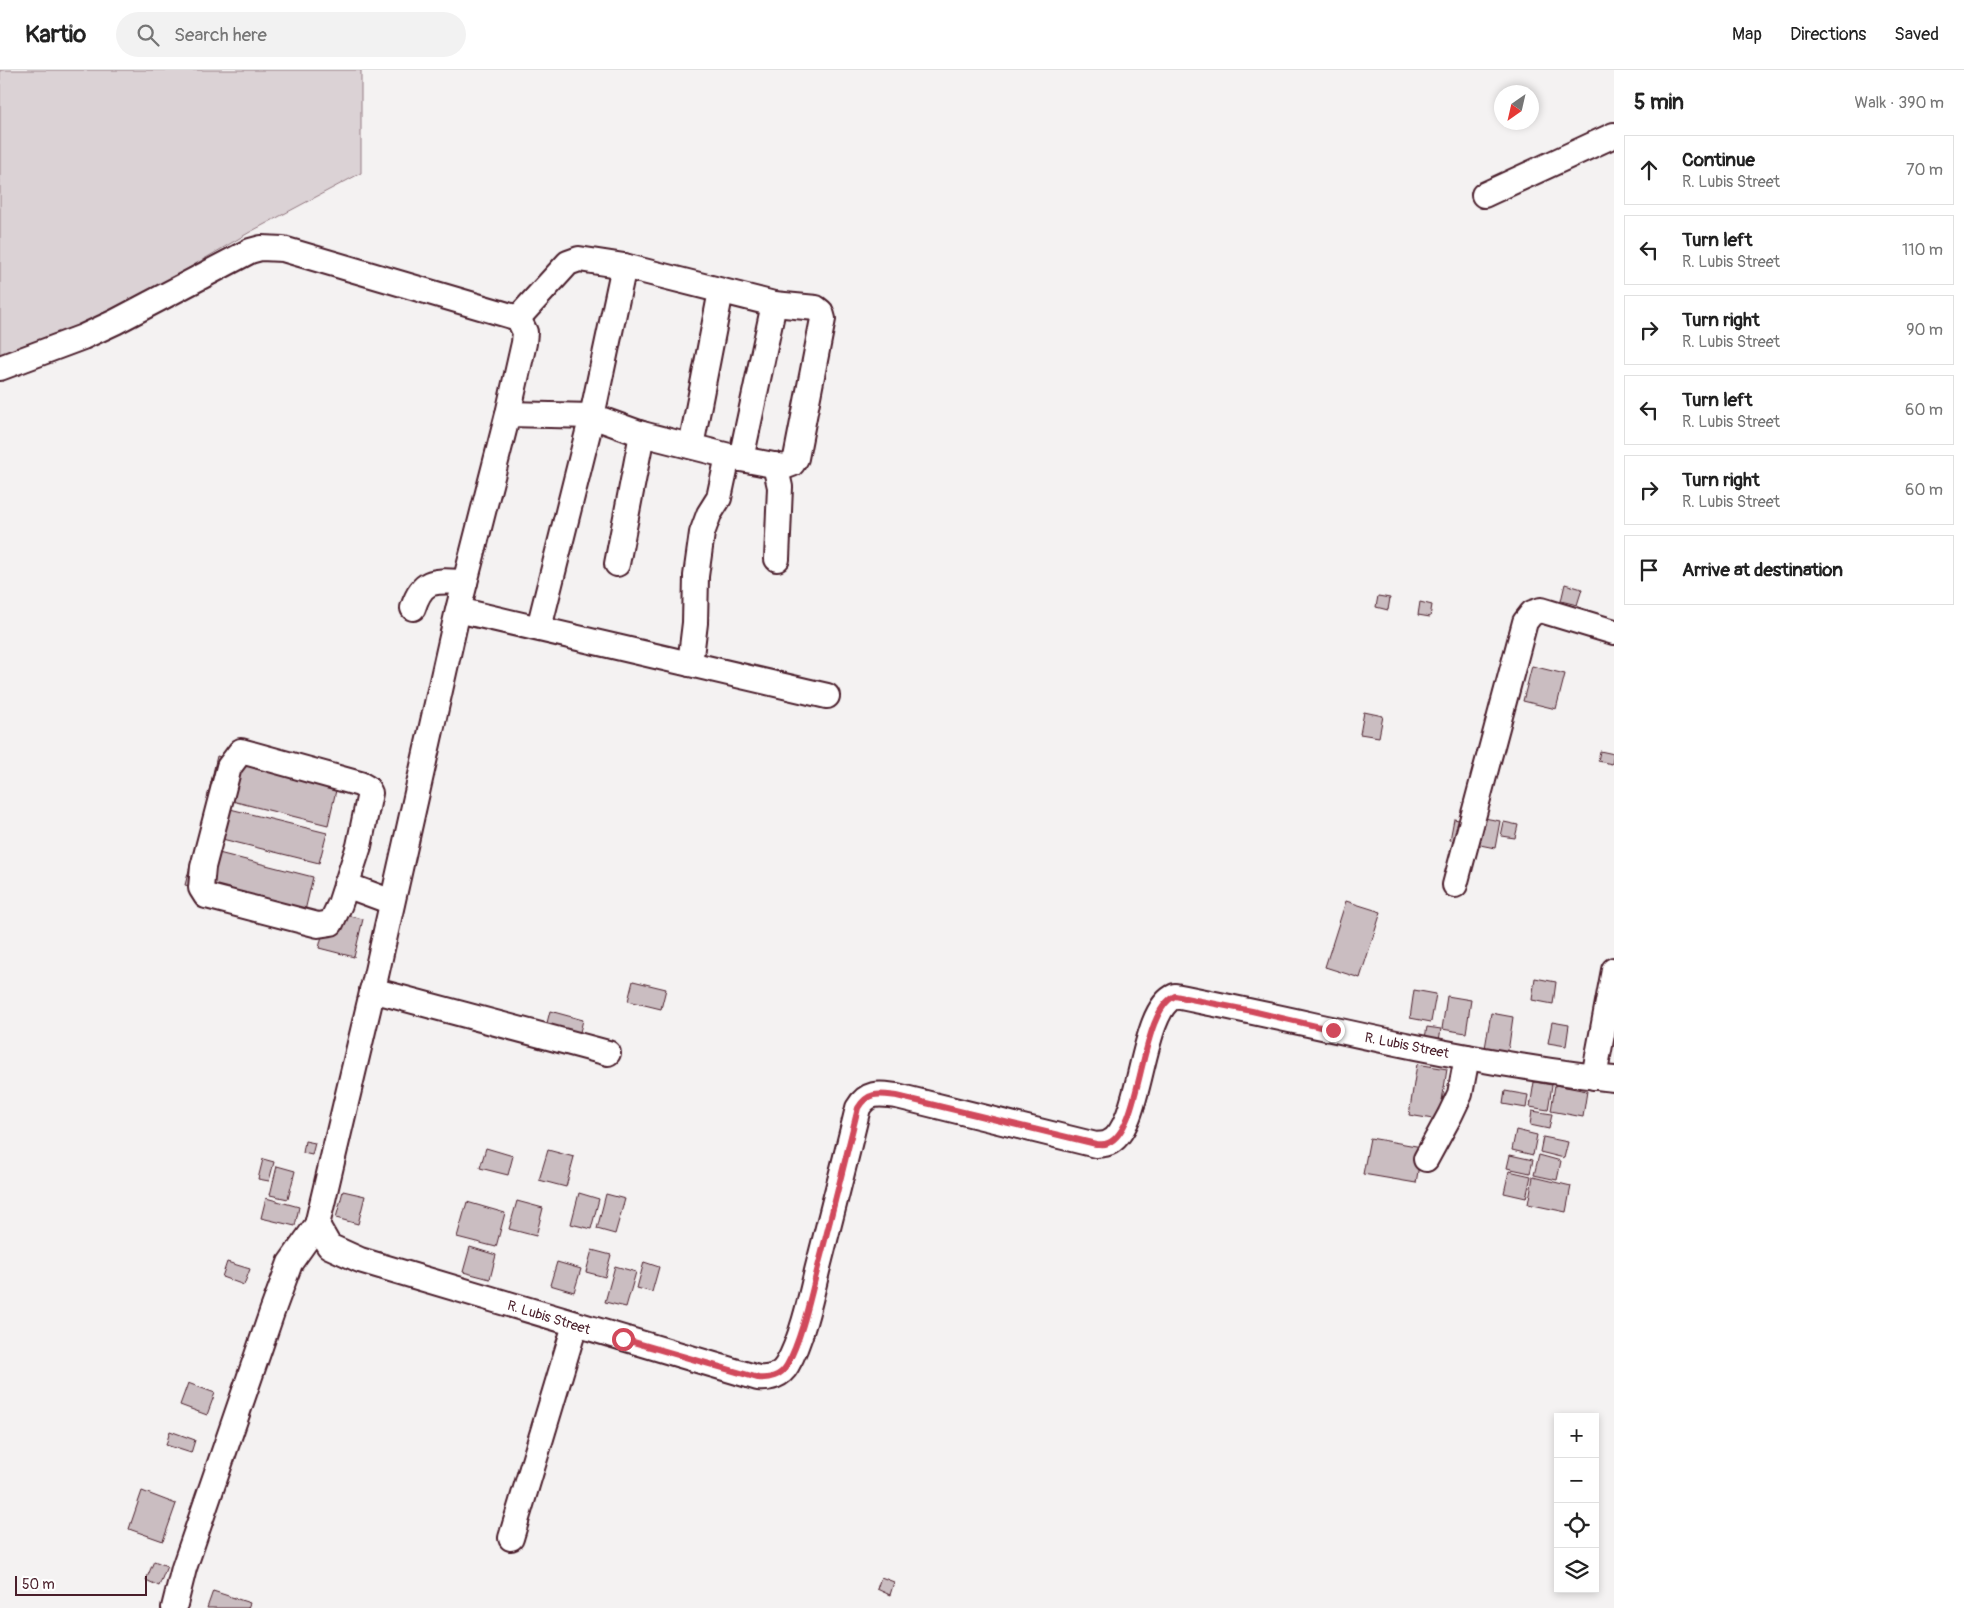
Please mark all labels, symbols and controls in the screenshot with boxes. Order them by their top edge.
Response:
search box [116,12,466,57]
text: Kartio [25,20,86,49]
icon: search [134,21,162,49]
text: Search here [174,23,267,47]
text: Map [1732,23,1762,46]
text: Directions [1790,23,1866,46]
text: Saved [1894,23,1939,46]
north arrow [1494,85,1539,130]
text: 5 min [1634,89,1684,116]
text: Walk · 390 m [1855,93,1944,113]
text: Continue [1682,148,1755,172]
icon: ahead [1635,156,1663,184]
text: 70 m [1906,160,1943,180]
text: R. Lubis Street [1682,172,1780,192]
text: Turn left [1682,228,1752,252]
icon: left [1635,236,1663,264]
text: 110 m [1902,240,1943,260]
text: R. Lubis Street [1682,252,1780,272]
text: Turn right [1682,308,1760,332]
icon: right [1635,316,1663,344]
text: 90 m [1906,320,1943,340]
text: R. Lubis Street [1682,332,1780,352]
text: Turn left [1682,388,1752,412]
icon: left [1635,396,1663,424]
text: 60 m [1905,400,1943,420]
text: R. Lubis Street [1682,412,1780,432]
text: Turn right [1682,468,1760,492]
icon: right [1635,476,1663,504]
text: 60 m [1905,480,1943,500]
text: R. Lubis Street [1682,492,1780,512]
icon: arrive [1635,556,1663,584]
text: Arrive at destination [1682,558,1843,582]
route end [1322,1019,1345,1042]
street label: R. Lubis Street [1363,1029,1451,1062]
street label: R. Lubis Street [505,1297,593,1338]
route start [612,1328,635,1351]
map controls [1554,1413,1599,1593]
button: + [1554,1413,1599,1458]
button: − [1554,1458,1599,1503]
button: locate [1554,1503,1599,1548]
button: layers [1554,1548,1599,1593]
scale bar [15,1573,148,1596]
text: 50 m [22,1576,55,1593]

